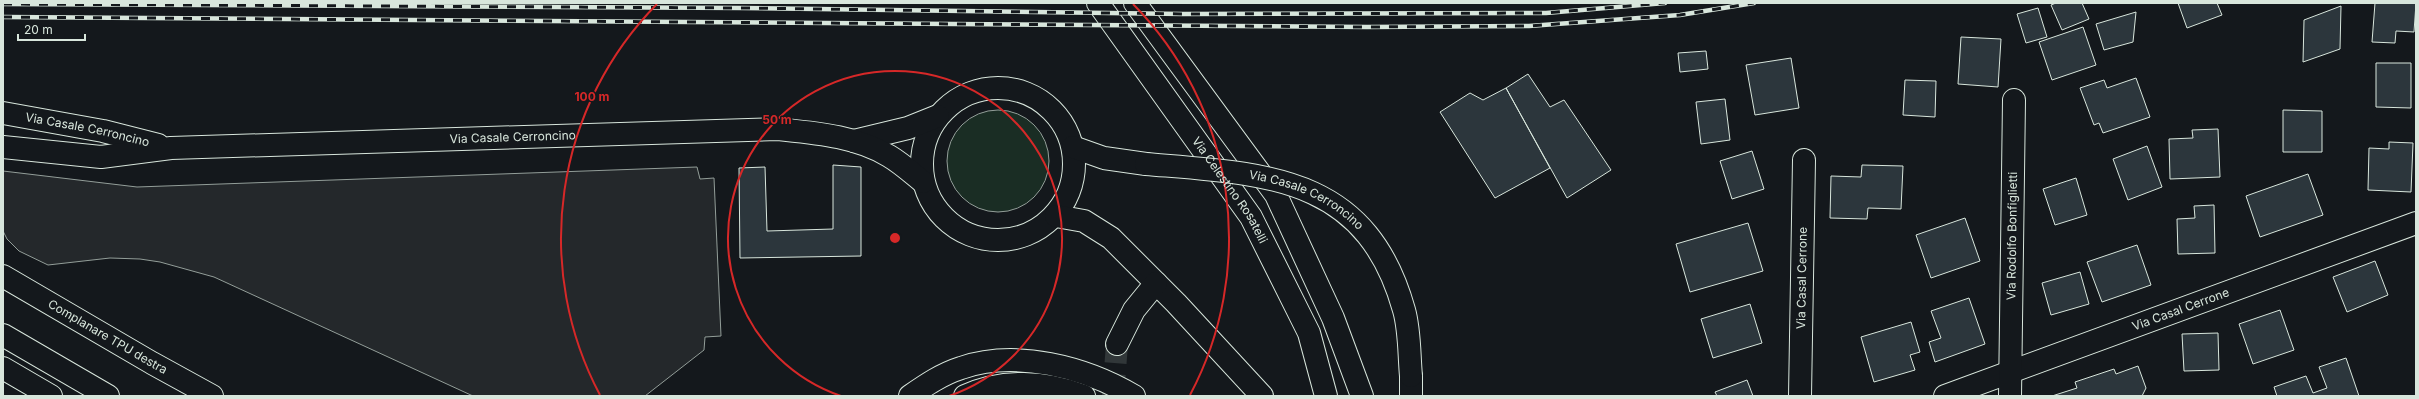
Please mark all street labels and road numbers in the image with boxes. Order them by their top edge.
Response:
street label: Via Casale Cerroncino [24,109,151,150]
street label: Via Casale Cerroncino [449,127,576,146]
street label: Via Celestino Rosatelli [1189,134,1271,246]
street label: Via Casale Cerroncino [1248,167,1367,233]
street label: Via Rodolfo Bonfiglietti [2003,172,2020,300]
street label: Via Casal Cerrone [1793,227,1810,329]
street label: Via Casal Cerrone [2130,284,2231,334]
street label: Complanare TPU destra [45,296,170,377]

